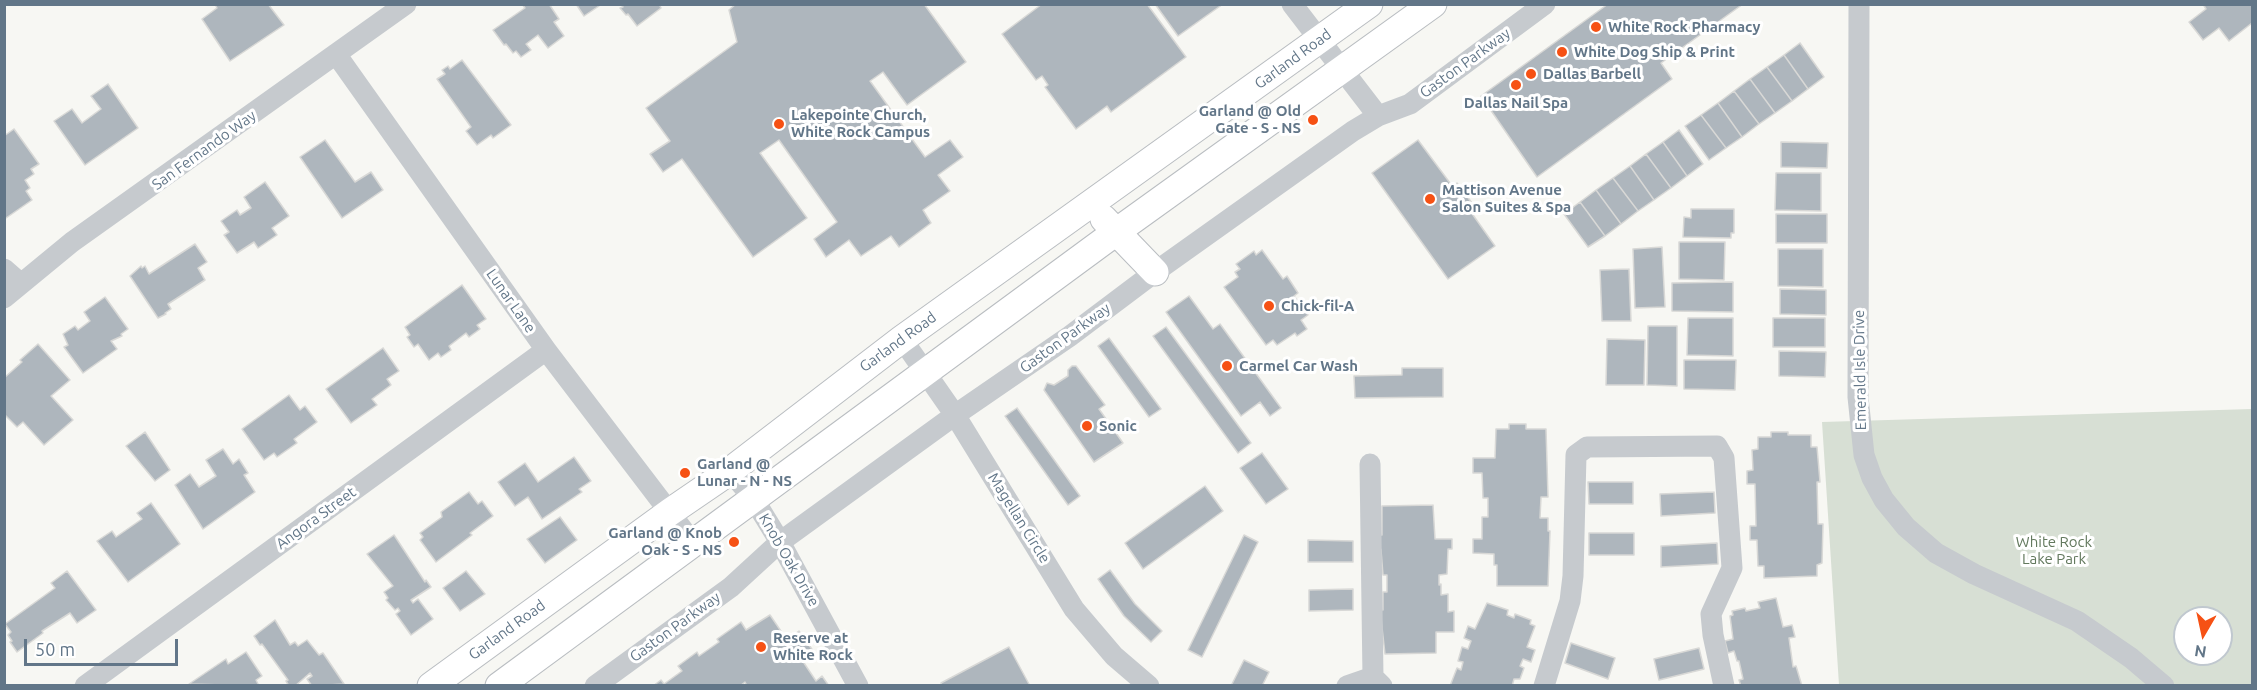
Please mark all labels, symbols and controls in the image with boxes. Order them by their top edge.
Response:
place label: White Rock Pharmacy [1608,18,1761,36]
marker: White Rock Pharmacy [1589,20,1603,34]
street label: Gaston Parkway [1416,24,1514,102]
street label: Garland Road [1251,25,1335,93]
place label: White Dog Ship & Print [1574,43,1735,61]
marker: White Dog Ship & Print [1555,45,1569,59]
place label: Dallas Barbell [1543,65,1641,83]
marker: Dallas Barbell [1524,67,1538,81]
marker: Dallas Nail Spa [1509,78,1523,92]
place label: Dallas Nail Spa [1464,94,1568,112]
place label: Garland @ Old Gate - S - NS [1199,102,1301,137]
street label: San Fernando Way [149,106,259,194]
place label: Lakepointe Church, White Rock Campus [791,106,930,141]
marker: Garland @ Old Gate - S - NS [1306,113,1320,127]
marker: Lakepointe Church, White Rock Campus [772,117,786,131]
place label: Mattison Avenue Salon Suites & Spa [1442,181,1571,216]
marker: Mattison Avenue Salon Suites & Spa [1423,192,1437,206]
street label: Lunar Lane [482,266,540,336]
place label: Chick-fil-A [1281,297,1354,315]
street label: Gaston Parkway [1016,299,1114,377]
marker: Chick-fil-A [1262,299,1276,313]
street label: Garland Road [856,308,940,376]
street label: Emerald Isle Drive [1850,310,1870,430]
place label: Carmel Car Wash [1239,357,1358,375]
marker: Carmel Car Wash [1220,359,1234,373]
place label: Sonic [1099,417,1137,435]
marker: Sonic [1080,419,1094,433]
place label: Garland @ Lunar - N - NS [697,455,792,490]
marker: Garland @ Lunar - N - NS [678,466,692,480]
street label: Magellan Circle [984,470,1054,566]
street label: Angora Street [273,483,359,553]
street label: Knob Oak Drive [755,510,823,610]
place label: Garland @ Knob Oak - S - NS [608,524,722,559]
park label: White Rock Lake Park [2016,533,2092,568]
marker: Garland @ Knob Oak - S - NS [727,535,741,549]
street label: Gaston Parkway [626,588,724,666]
street label: Garland Road [465,596,549,664]
north arrow [2173,606,2233,666]
scale bar [27,627,182,665]
place label: Reserve at White Rock [773,629,853,664]
text: 50 m [35,639,75,659]
marker: Reserve at White Rock [754,640,768,654]
text: N [2193,642,2208,662]

